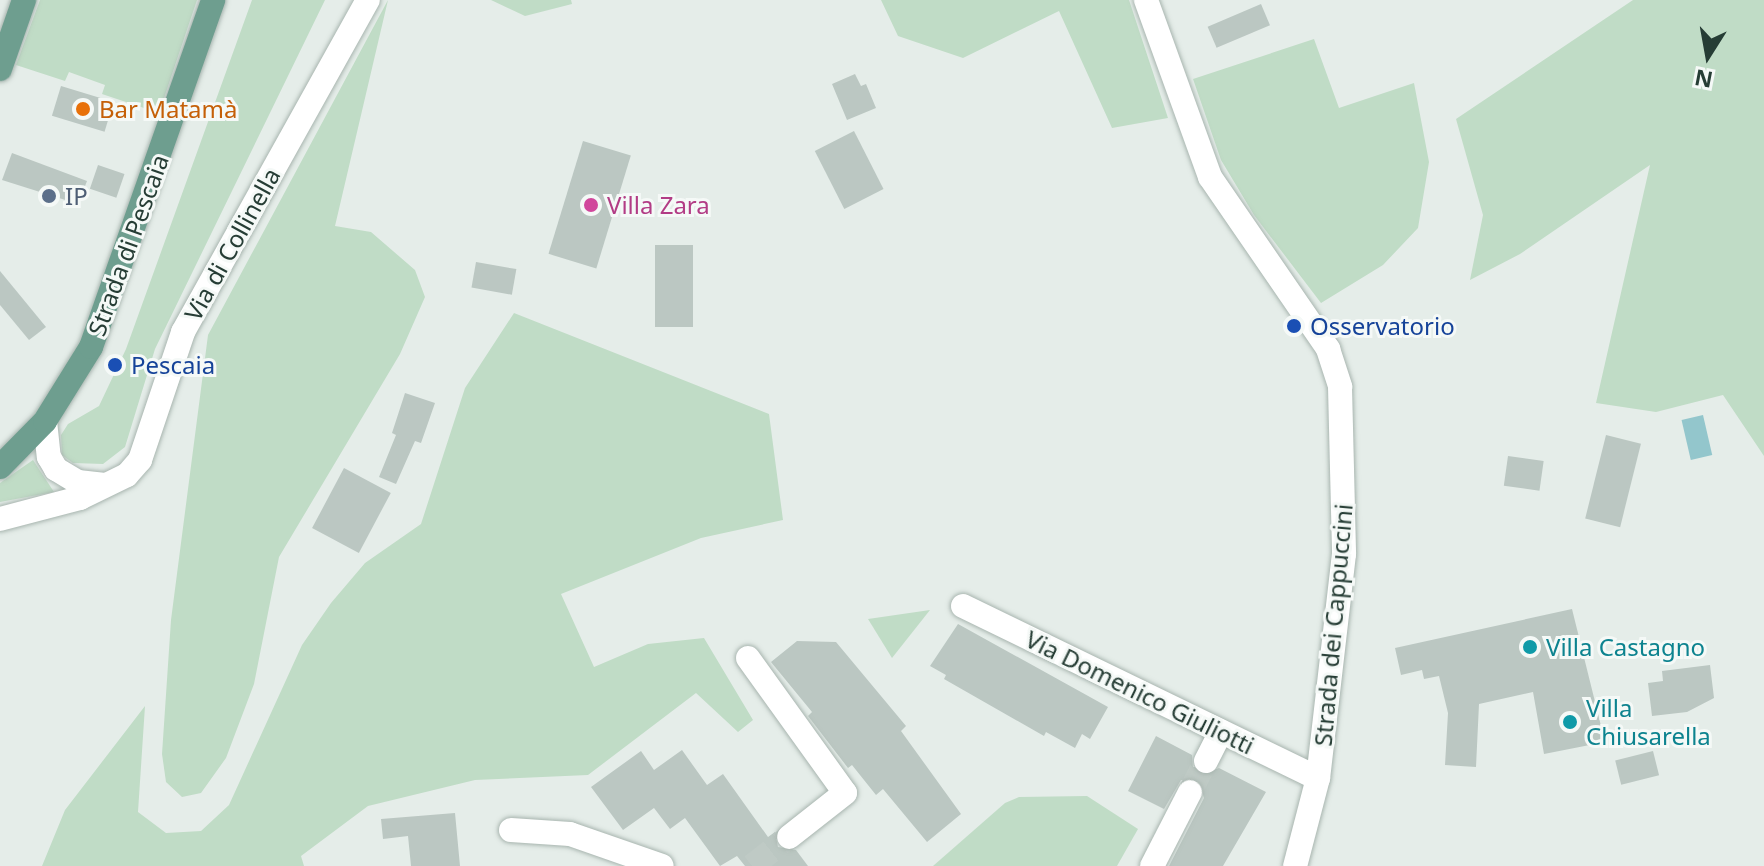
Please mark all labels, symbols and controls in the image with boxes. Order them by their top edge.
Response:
north arrow [1668,16,1748,96]
text: N [1692,63,1715,96]
place label: Bar Matamà [99,95,237,123]
marker: Bar Matamà [74,100,92,118]
street label: Strada di Pescaia [82,151,174,339]
street label: Via di Collinella [178,163,286,325]
place label: IP [65,182,88,210]
marker: IP [40,187,58,205]
place label: Villa Zara [607,191,710,219]
marker: Villa Zara [582,196,600,214]
place label: Osservatorio [1310,312,1455,340]
marker: Osservatorio [1285,317,1303,335]
place label: Pescaia [131,351,215,379]
marker: Pescaia [106,356,124,374]
street label: Strada dei Cappuccini [1308,503,1358,747]
street label: Via Domenico Giuliotti [1021,624,1259,760]
place label: Villa Castagno [1546,633,1705,661]
marker: Villa Castagno [1521,638,1539,656]
place label: Villa Chiusarella [1586,694,1711,750]
marker: Villa Chiusarella [1561,713,1579,731]

